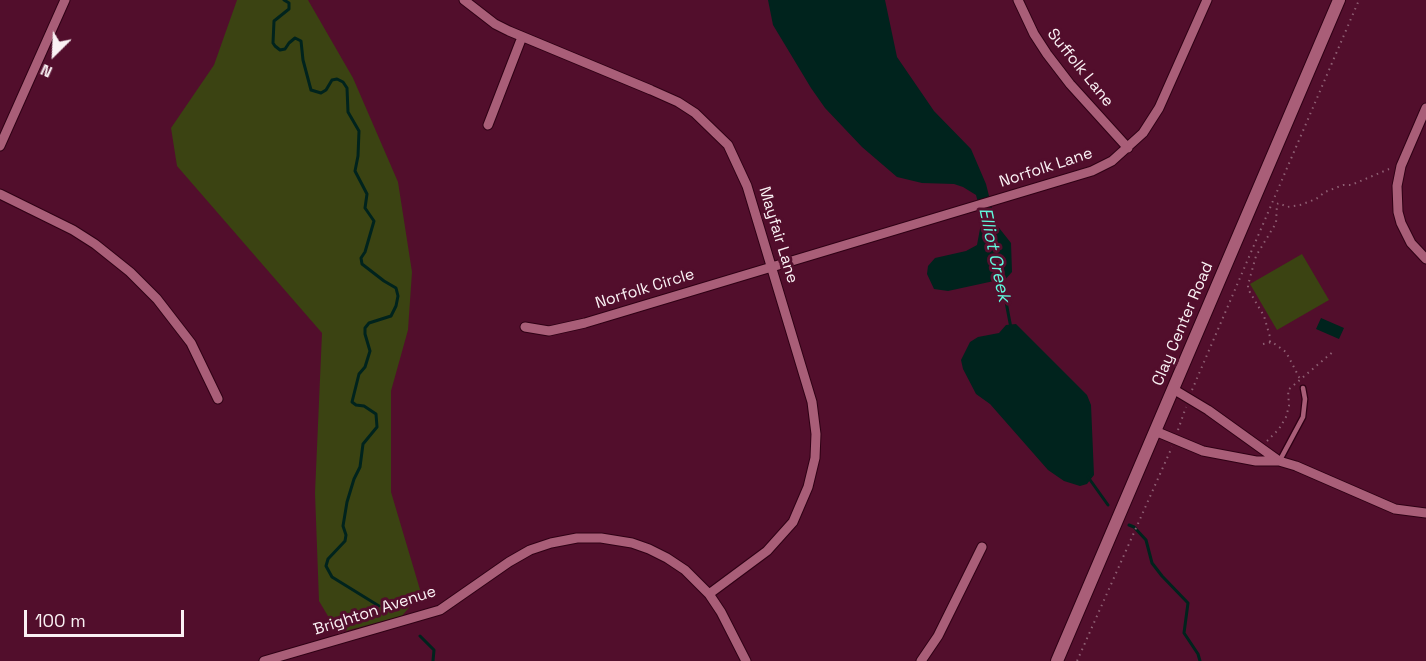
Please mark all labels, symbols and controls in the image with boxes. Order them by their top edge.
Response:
north arrow [24,24,84,84]
street label: Suffolk Lane [1043,25,1117,111]
text: N [37,59,56,83]
street label: Norfolk Lane [997,144,1095,192]
street label: Mayfair Lane [754,184,802,286]
water label: Elliot Creek [973,206,1015,304]
street label: Clay Center Road [1148,259,1218,389]
street label: Norfolk Circle [593,265,697,313]
street label: Brighton Avenue [311,582,439,640]
scale bar [27,598,188,636]
text: 100 m [35,609,86,632]

